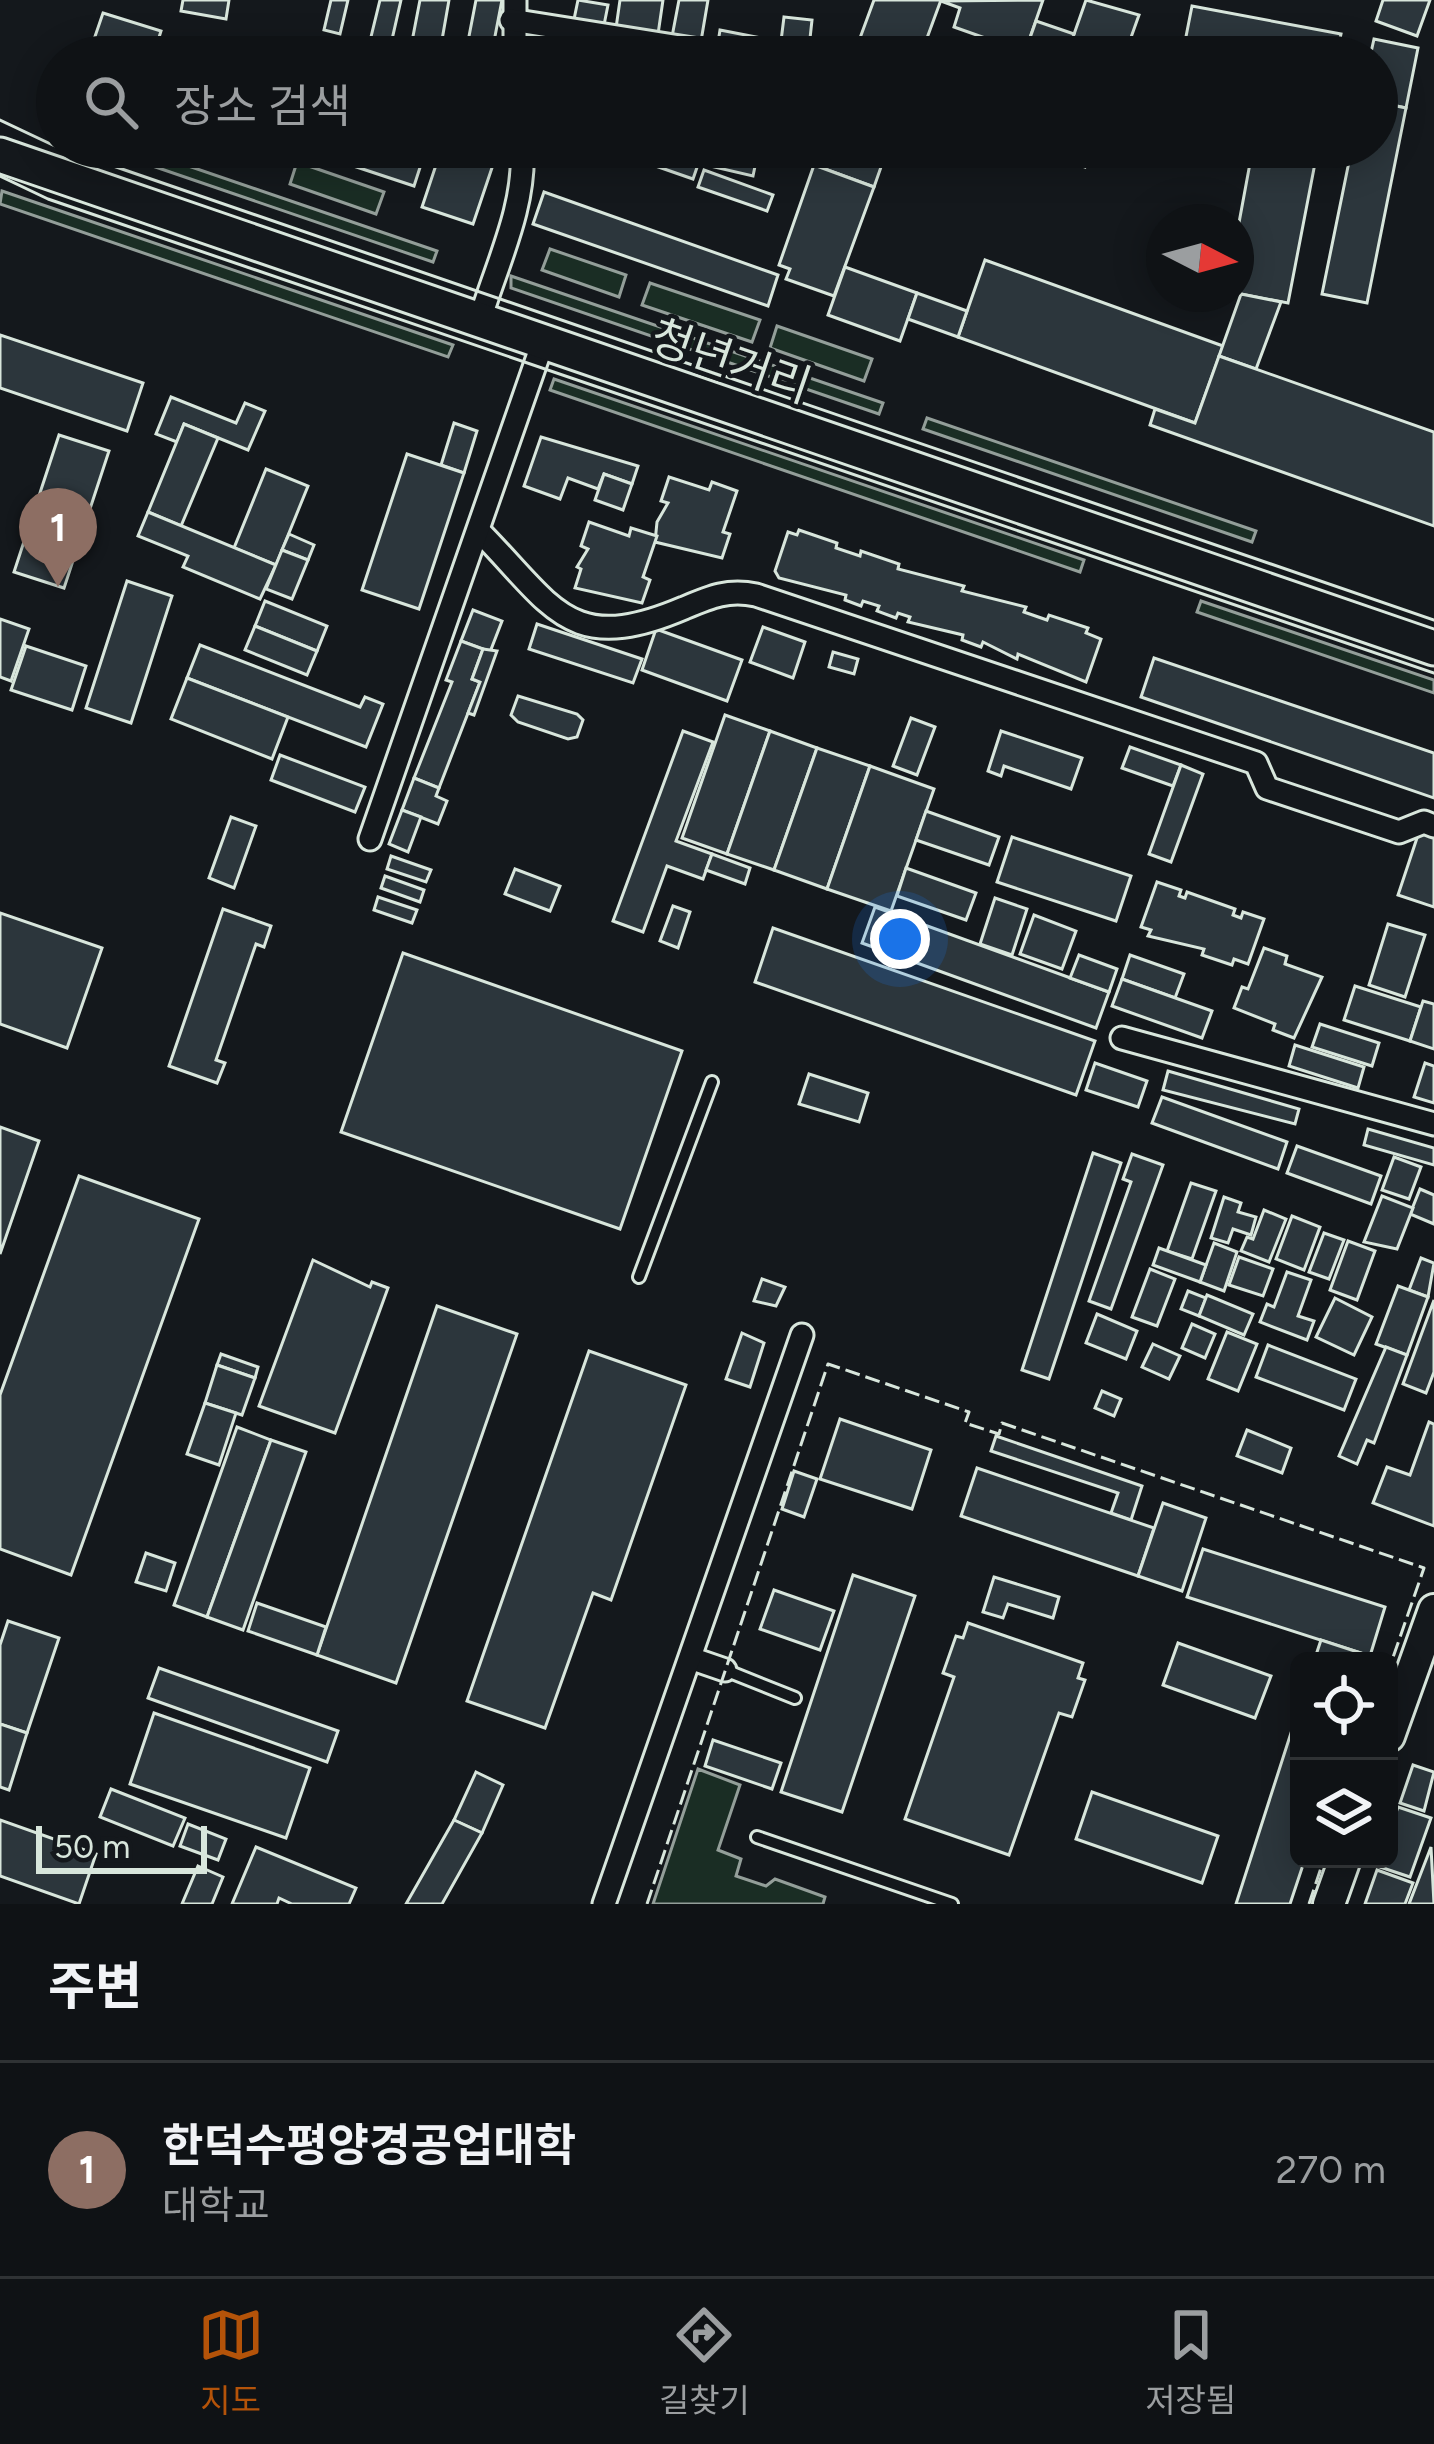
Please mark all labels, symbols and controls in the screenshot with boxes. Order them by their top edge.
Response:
search box [36,36,1398,168]
icon: search [78,69,144,135]
text: 장소 검색 [174,79,351,133]
north arrow [1146,204,1254,312]
street label: 청년거리 [644,309,818,413]
pin: 1 [19,488,97,587]
your location [870,909,930,969]
map controls [1290,1652,1398,1868]
button: locate [1290,1652,1398,1760]
button: layers [1290,1760,1398,1868]
scale bar [36,1820,207,1873]
text: 50 m [54,1827,130,1866]
text: 주변 [48,1956,142,2017]
text: 한덕수평양경공업대학 [162,2118,576,2172]
text: 1 [79,2146,95,2193]
text: 270 m [1275,2146,1386,2193]
text: 대학교 [162,2182,270,2229]
tab: 지도 [198,2302,264,2422]
tab: 길찾기 [659,2302,750,2422]
tab: 저장됨 [1145,2302,1236,2422]

